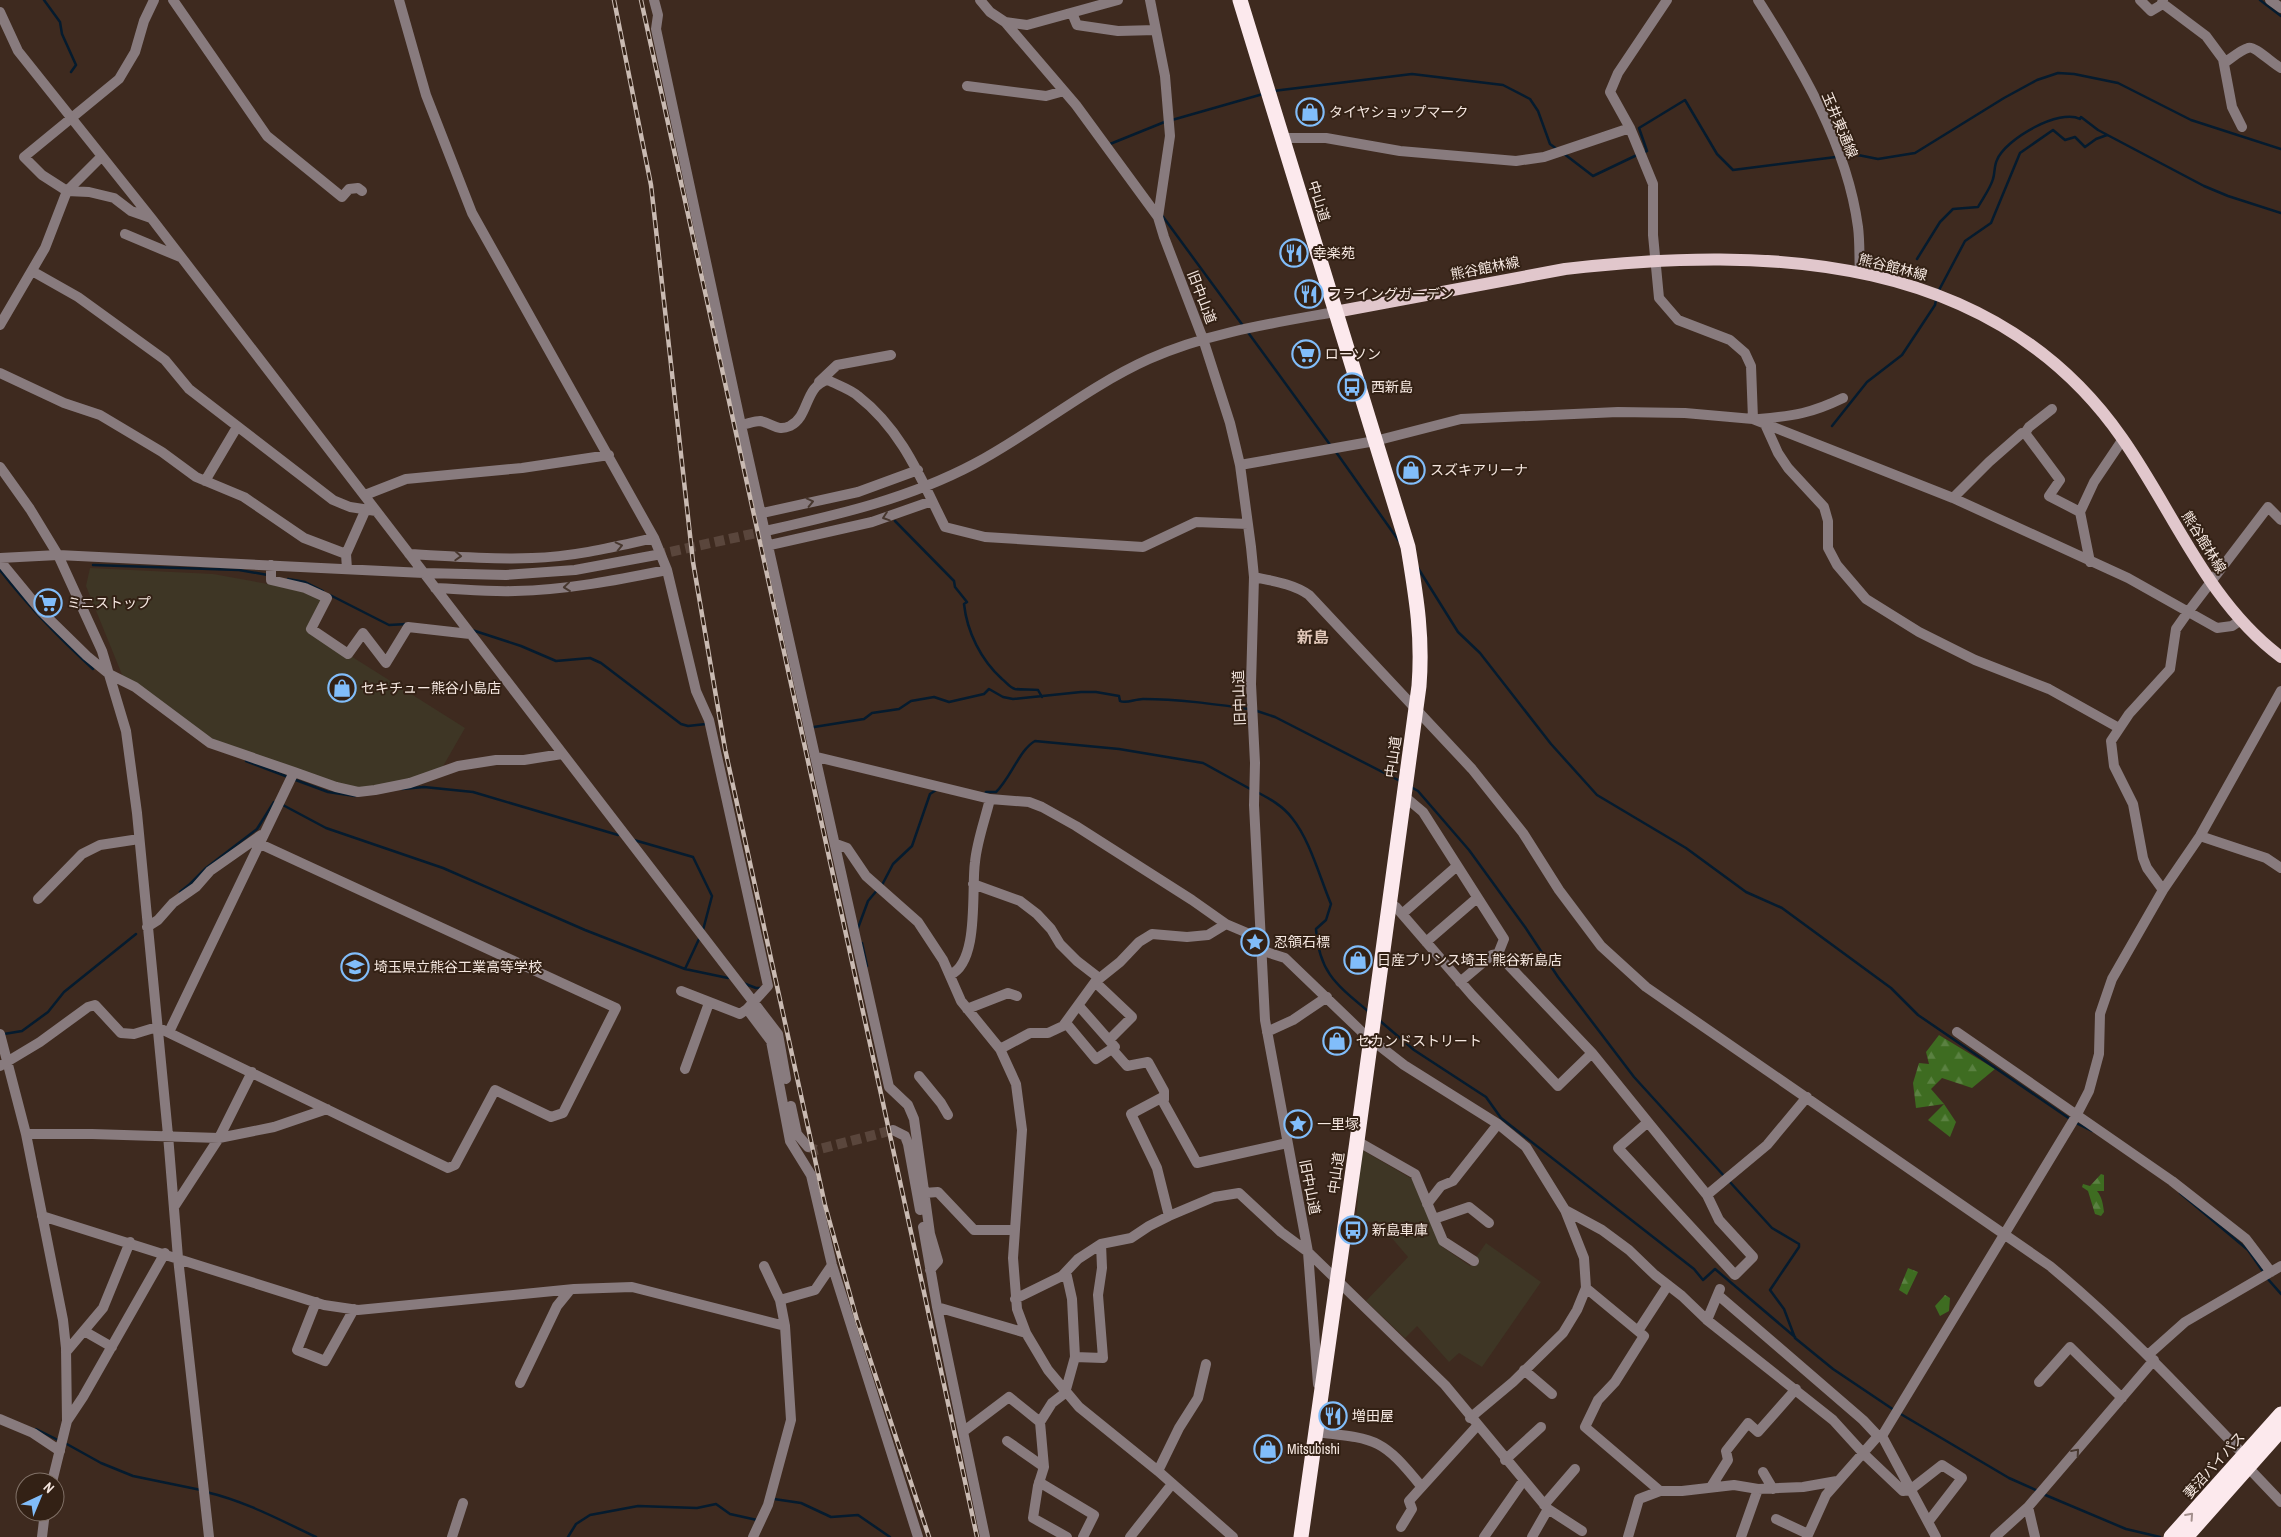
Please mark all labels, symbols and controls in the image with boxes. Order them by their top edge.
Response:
street label: 玉井東通線 [1818,89,1862,161]
shop icon: タイヤショップマーク [1295,97,1325,127]
place label: タイヤショップマーク [1329,103,1469,121]
street label: 中山道 [1304,178,1334,224]
restaurant icon: 幸楽苑 [1279,238,1309,268]
place label: 幸楽苑 [1313,244,1355,262]
street label: 熊谷館林線 [1857,250,1929,284]
street label: 熊谷館林線 [1449,252,1521,284]
street label: 旧中山道 [1184,268,1220,326]
restaurant icon: フライングガーデン [1294,279,1324,309]
place label: フライングガーデン [1328,285,1454,303]
supermarket icon: ローソン [1291,339,1321,369]
place label: ローソン [1325,345,1381,363]
bus stop icon: 西新島 [1337,372,1367,402]
place label: 西新島 [1371,378,1413,396]
shop icon: スズキアリーナ [1396,455,1426,485]
place label: スズキアリーナ [1430,461,1528,479]
one-way arrow [806,498,814,508]
street label: 熊谷館林線 [2178,508,2230,576]
one-way arrow [883,511,891,521]
one-way arrow [615,541,624,552]
one-way arrow [454,551,462,562]
one-way arrow [563,581,571,592]
supermarket icon: ミニストップ [33,588,63,618]
place label: ミニストップ [67,594,151,612]
district label: 新島 [1297,626,1329,648]
street label: 旧中山道 [1229,670,1249,726]
shop icon: セキチュー熊谷小島店 [327,673,357,703]
place label: セキチュー熊谷小島店 [361,679,501,697]
street label: 中山道 [1381,735,1405,779]
place icon: 忍領石標 [1240,927,1270,957]
place label: 忍領石標 [1274,933,1330,951]
shop icon: 日産プリンス埼玉 熊谷新島店 [1343,945,1373,975]
place label: 日産プリンス埼玉 熊谷新島店 [1377,951,1562,969]
school or university icon: 埼玉県立熊谷工業高等学校 [340,952,370,982]
place label: 埼玉県立熊谷工業高等学校 [374,958,542,976]
shop icon: セカンドストリート [1322,1026,1352,1056]
place label: セカンドストリート [1356,1032,1482,1050]
place icon: 一里塚 [1283,1109,1313,1139]
place label: 一里塚 [1317,1115,1359,1133]
street label: 中山道 [1324,1151,1348,1195]
street label: 旧中山道 [1296,1158,1324,1216]
bus stop icon: 新島車庫 [1338,1215,1368,1245]
place label: 新島車庫 [1372,1221,1428,1239]
restaurant icon: 増田屋 [1318,1401,1348,1431]
place label: 増田屋 [1352,1407,1394,1425]
street label: 妻沼バイパス [2179,1428,2249,1502]
shop icon: Mitsubishi [1253,1434,1283,1464]
place label: Mitsubishi [1287,1440,1340,1458]
one-way arrow [2070,1448,2079,1457]
north arrow [15,1472,65,1522]
text: N [40,1478,58,1497]
one-way arrow [2184,1512,2193,1521]

